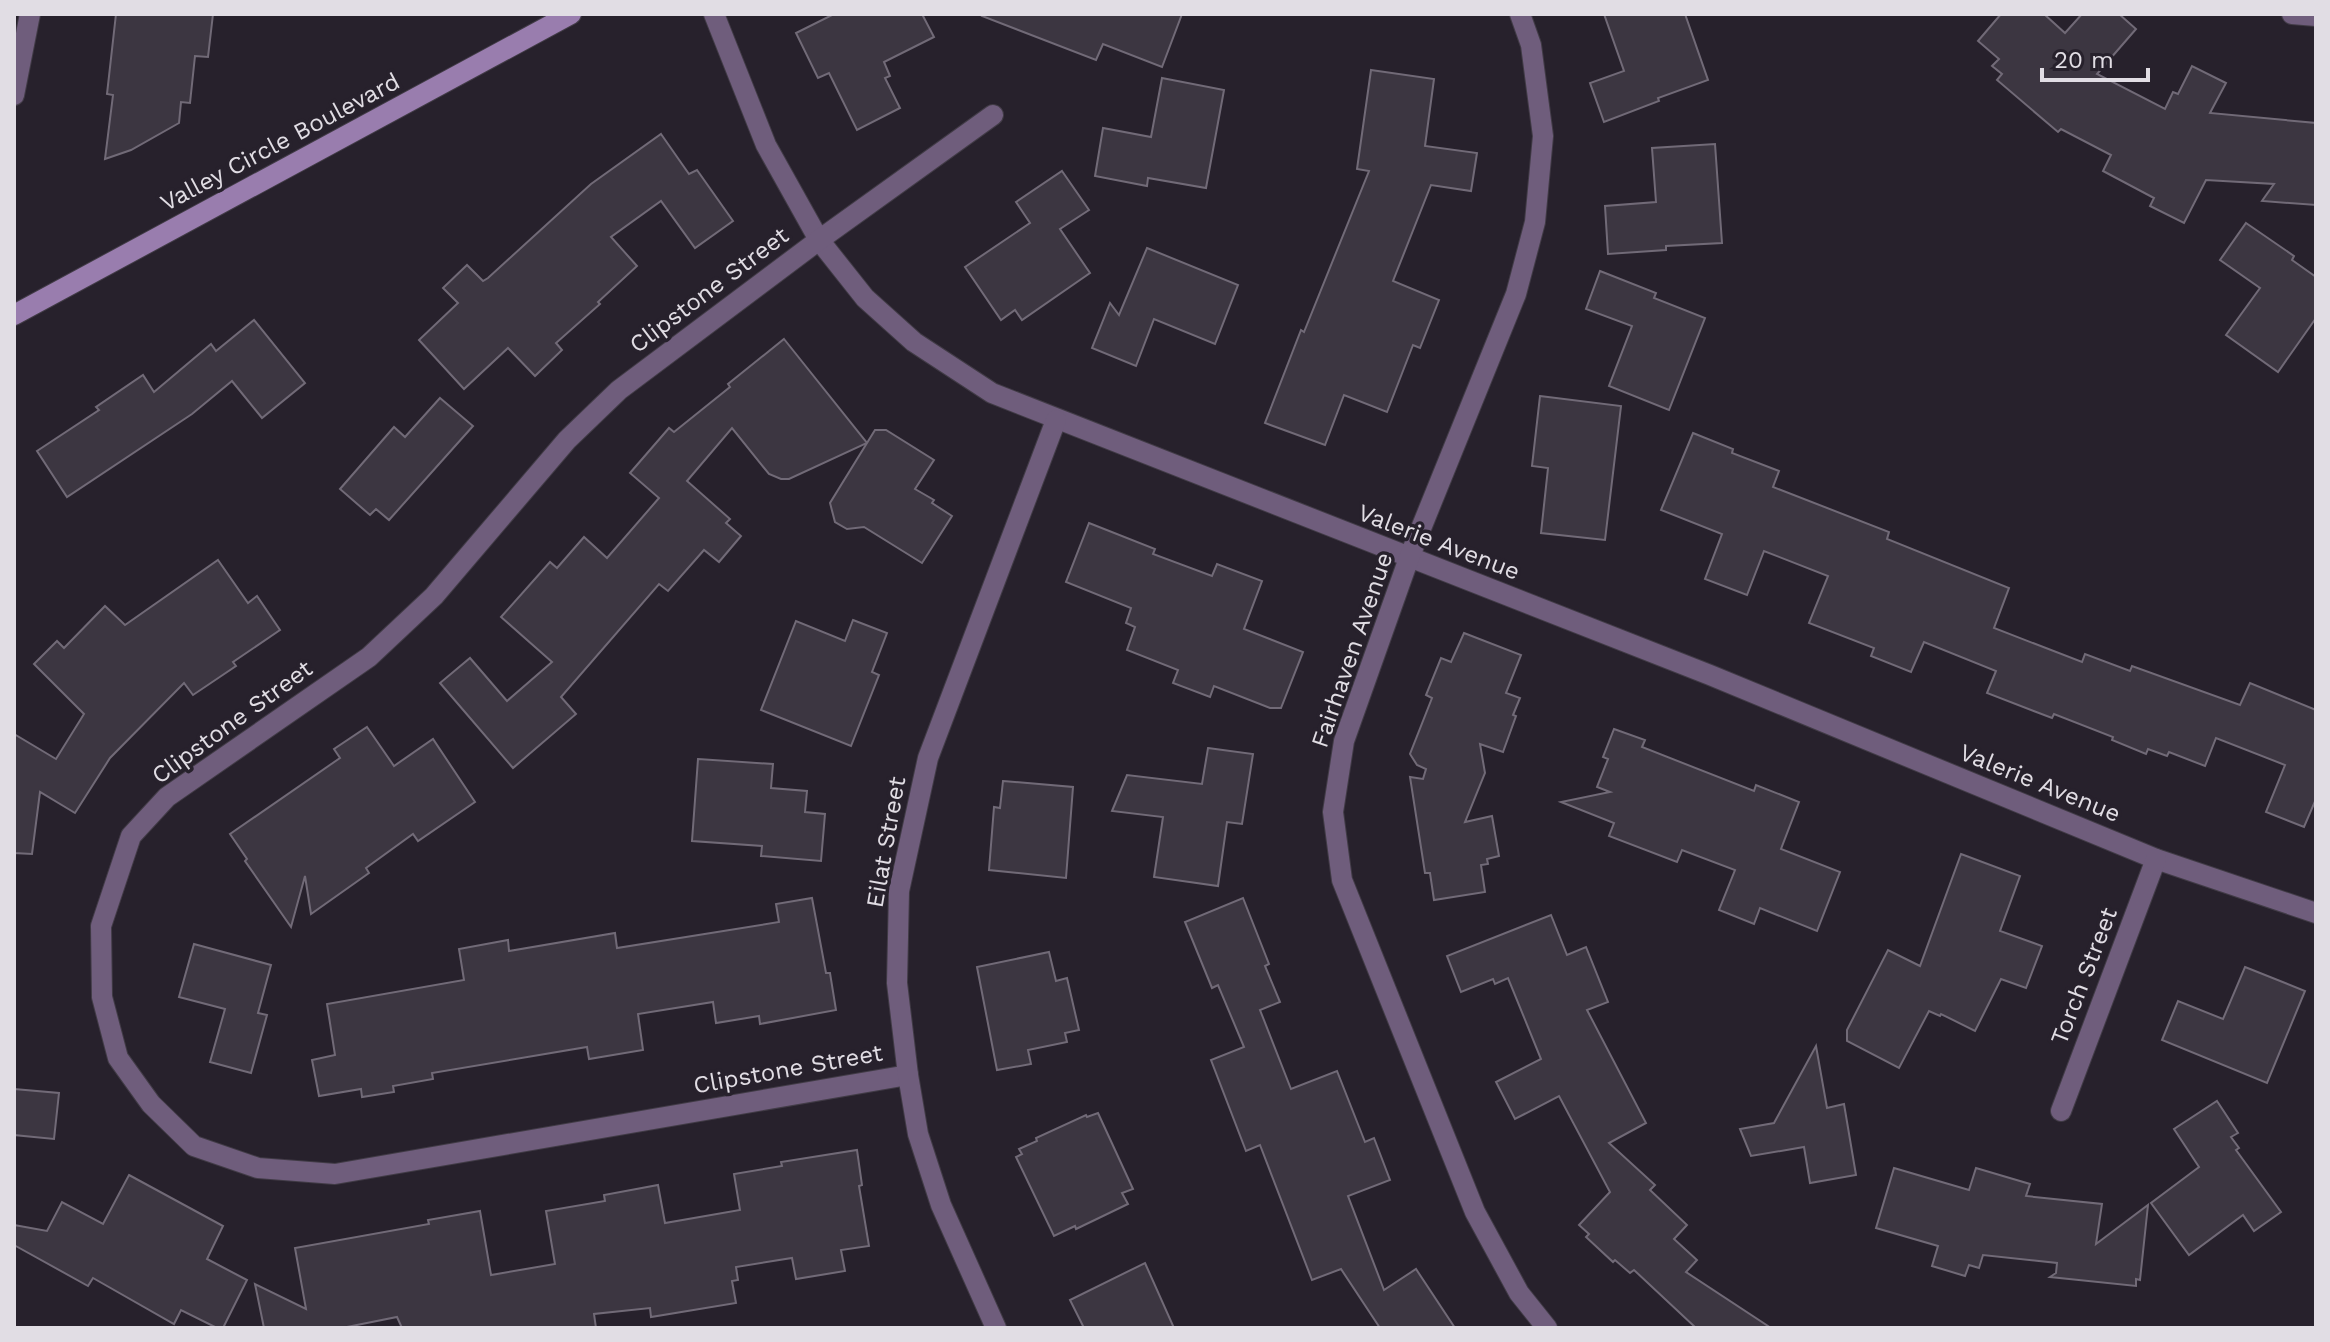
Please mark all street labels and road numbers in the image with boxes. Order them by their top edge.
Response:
street label: Valley Circle Boulevard [156,67,404,217]
street label: Clipstone Street [624,221,794,359]
street label: Valerie Avenue [1354,498,1524,586]
street label: Fairhaven Avenue [1305,549,1399,751]
street label: Clipstone Street [146,654,318,790]
street label: Valerie Avenue [1955,738,2125,828]
street label: Eilat Street [861,774,911,910]
street label: Torch Street [2045,904,2123,1048]
street label: Clipstone Street [691,1039,885,1099]

